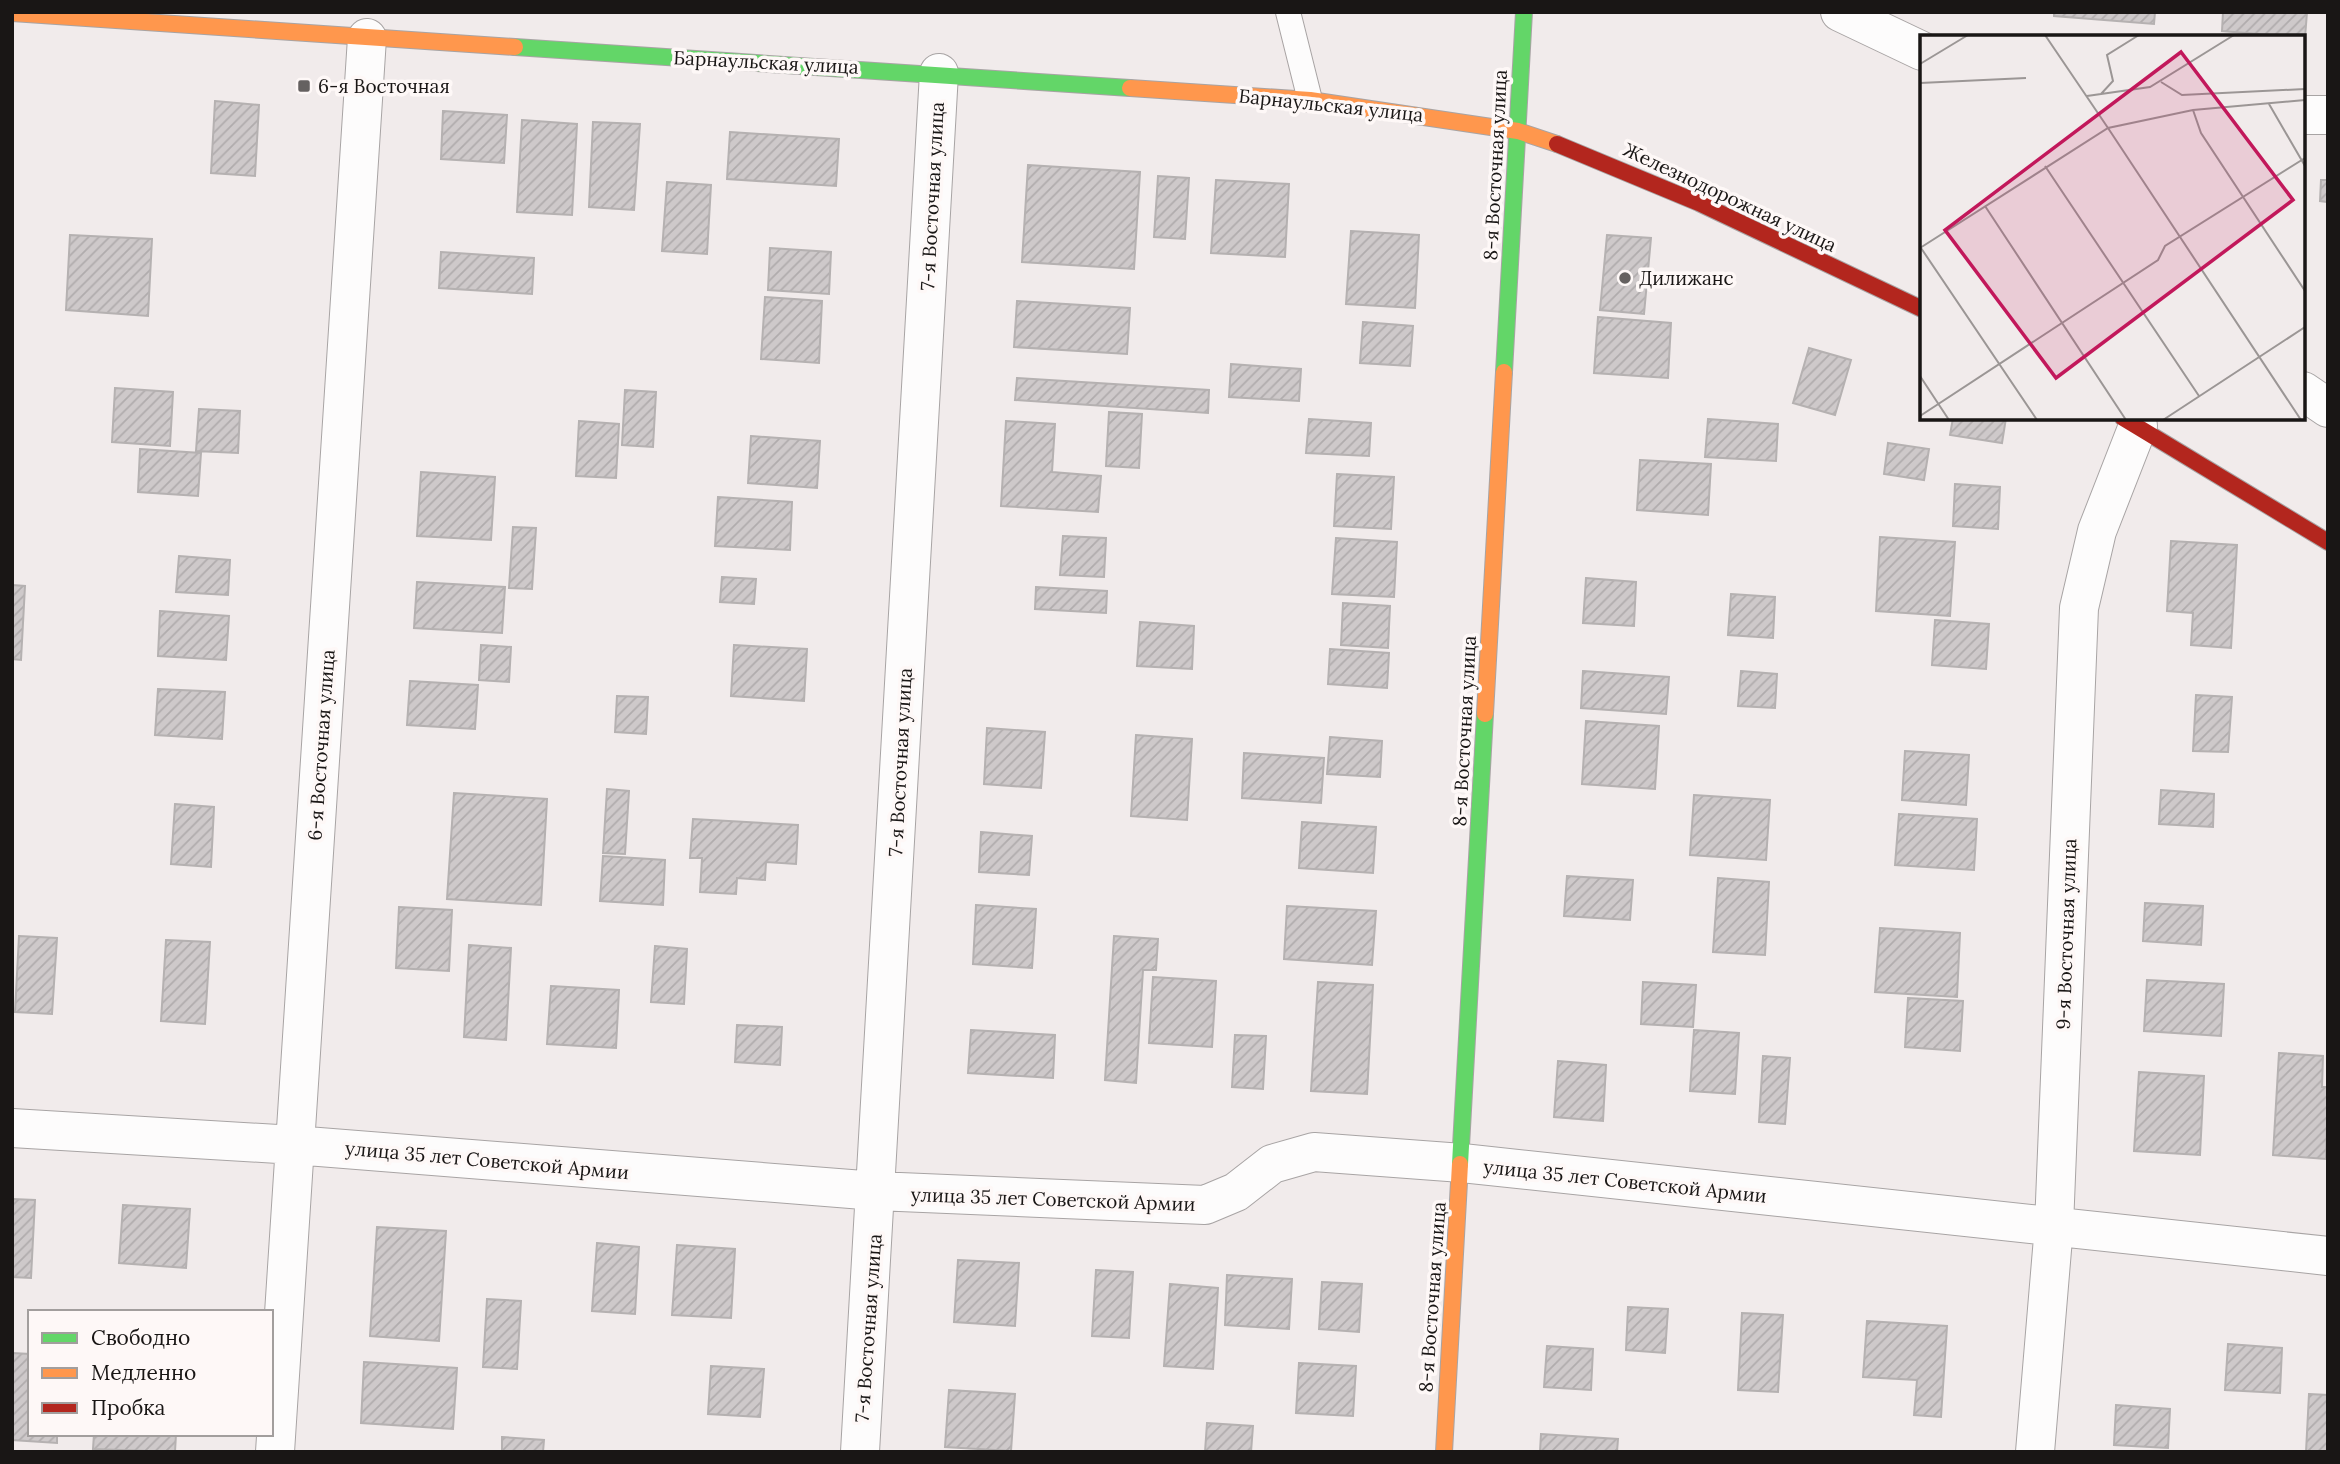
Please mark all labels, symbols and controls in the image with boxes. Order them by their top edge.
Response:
inset map [1920,35,2305,420]
street label: Барнаульская улица [673,45,859,79]
street label: 8-я Восточная улица [1478,69,1512,261]
place label: 6-я Восточная [318,74,450,98]
marker: 6-я Восточная [296,78,312,94]
street label: Барнаульская улица [1238,83,1425,127]
street label: 7-я Восточная улица [915,101,949,291]
street label: Железнодорожная улица [1620,137,1841,257]
place label: Дилижанс [1639,266,1734,290]
marker: Дилижанс [1617,270,1633,286]
street label: 8-я Восточная улица [1447,635,1481,827]
street label: 6-я Восточная улица [302,649,340,841]
street label: 7-я Восточная улица [883,667,917,857]
street label: 9-я Восточная улица [2051,838,2081,1030]
street label: улица 35 лет Советской Армии [344,1136,630,1184]
street label: улица 35 лет Советской Армии [1482,1154,1768,1208]
street label: улица 35 лет Советской Армии [910,1182,1196,1216]
street label: 8-я Восточная улица [1413,1201,1451,1393]
street label: 7-я Восточная улица [849,1233,887,1423]
legend [28,1310,273,1436]
text: Свободно [91,1324,190,1351]
text: Медленно [91,1359,196,1386]
text: Пробка [91,1394,166,1421]

